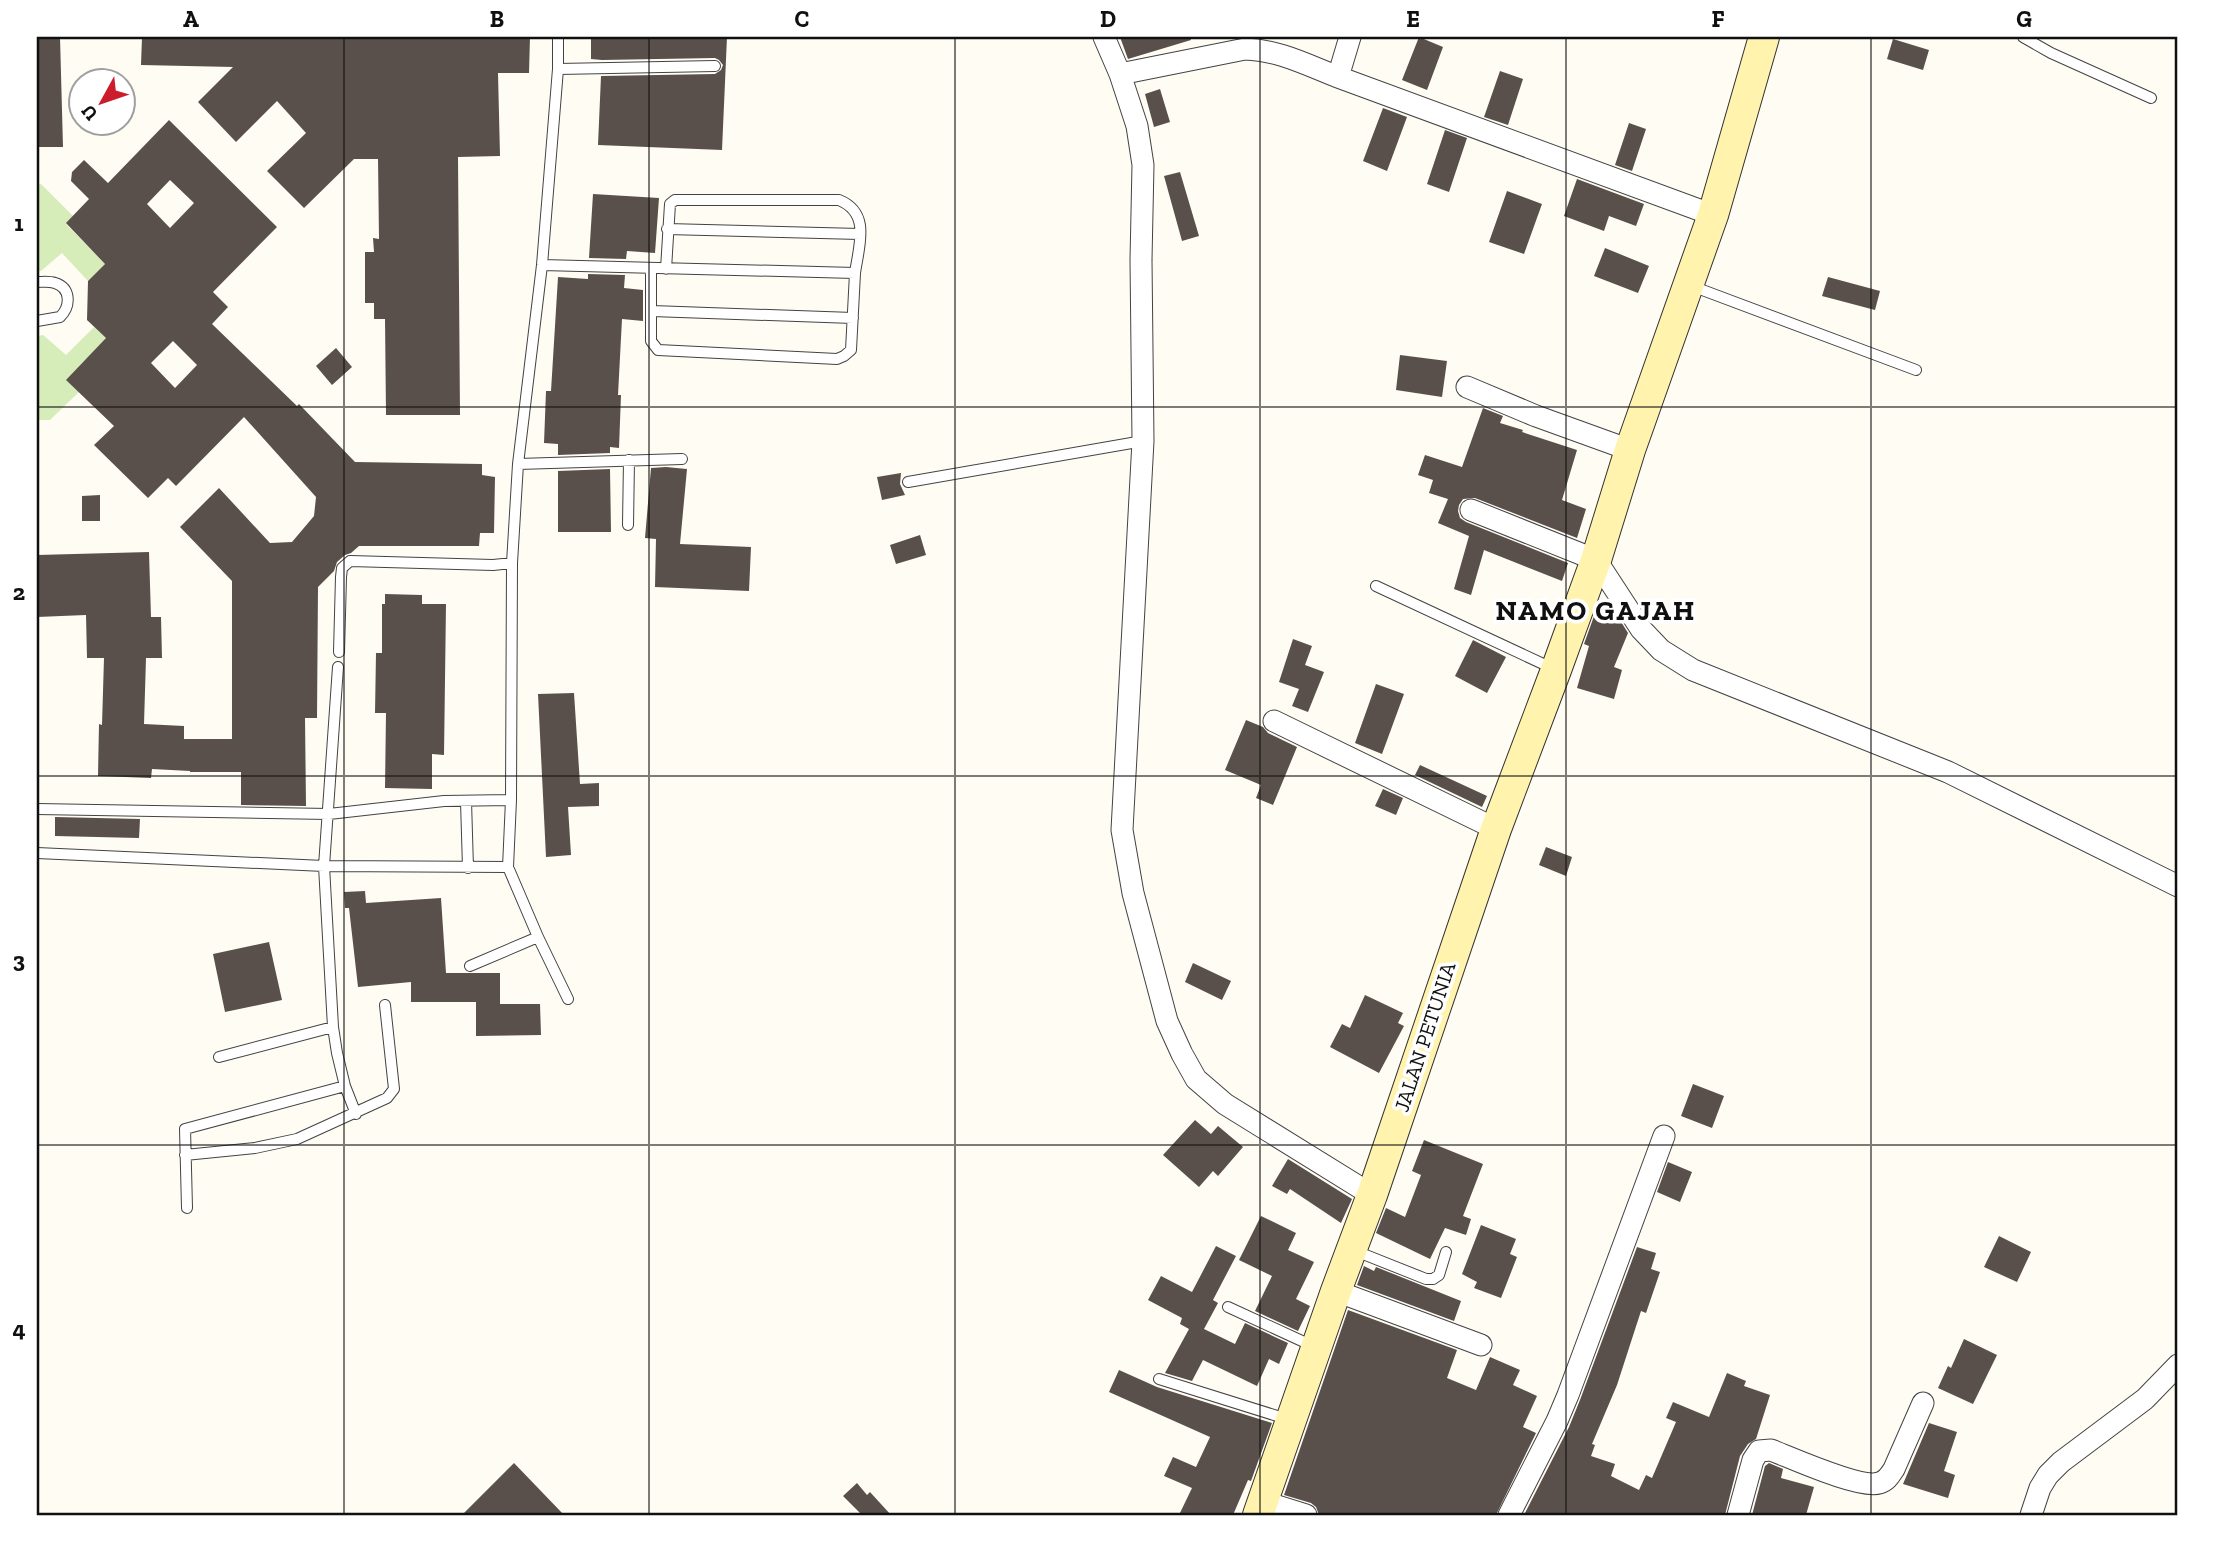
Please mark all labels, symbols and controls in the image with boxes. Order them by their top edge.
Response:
text: A [183,5,199,33]
text: B [490,5,504,33]
text: C [795,5,809,33]
text: D [1100,5,1116,33]
text: E [1406,5,1420,33]
text: F [1711,5,1725,33]
text: G [2016,5,2032,33]
north arrow [66,66,136,136]
text: U [76,100,103,125]
text: 1 [14,209,24,237]
text: 2 [13,578,25,606]
district label: NAMO GAJAH [1496,594,1696,627]
text: 3 [13,946,25,974]
street label: JALAN PETUNIA [1389,958,1461,1115]
text: 4 [12,1315,26,1343]

